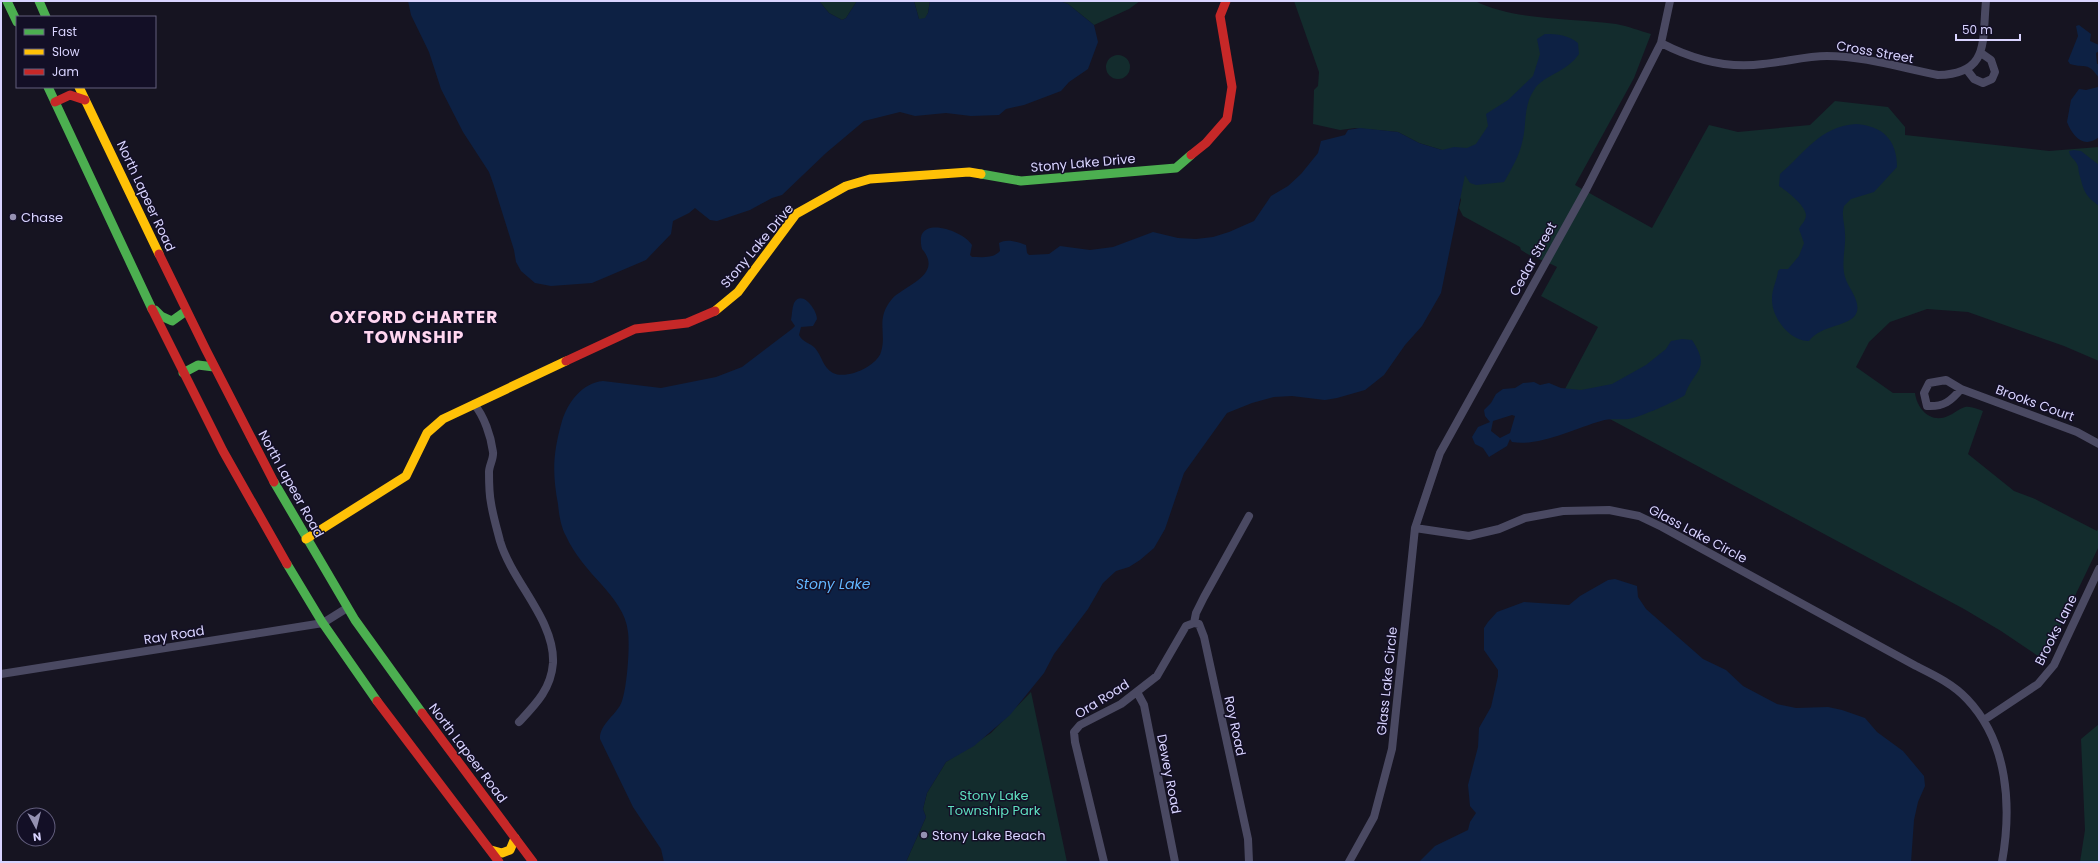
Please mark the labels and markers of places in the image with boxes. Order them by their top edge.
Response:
place label: Chase [21,208,63,227]
marker: Chase [8,212,18,222]
place label: Stony Lake Beach [932,826,1045,845]
marker: Stony Lake Beach [919,830,929,840]

